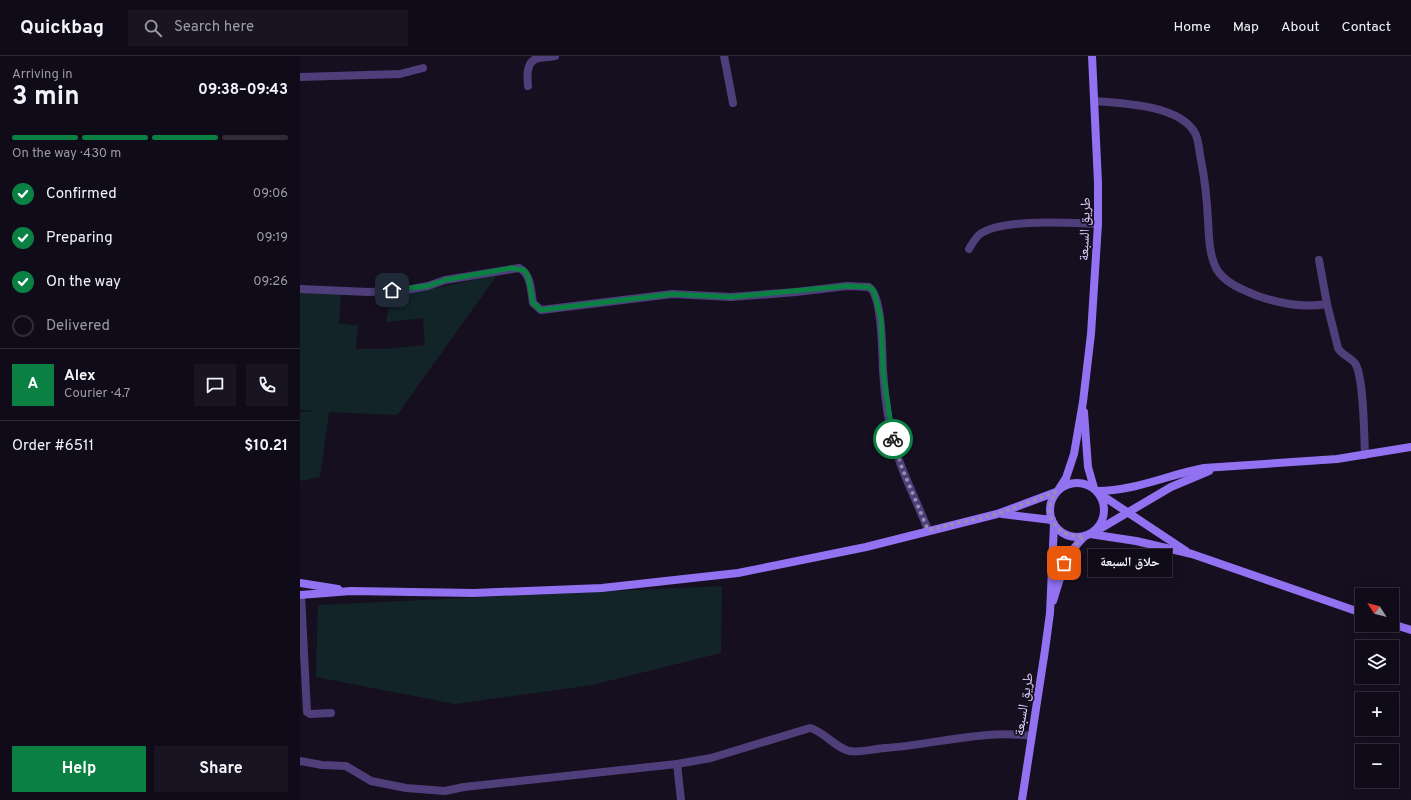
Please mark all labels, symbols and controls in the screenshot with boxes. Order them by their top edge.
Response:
search box [128,10,408,46]
text: Quickbag [20,16,104,40]
icon: search [142,17,164,39]
text: Search here [174,18,254,37]
text: Home [1174,19,1211,36]
text: Map [1233,19,1259,36]
text: About [1281,19,1320,36]
text: Contact [1342,19,1391,36]
text: Arriving in [12,67,73,83]
text: 3 min [12,81,80,114]
text: 09:38–09:43 [198,81,288,100]
text: On the way · 430 m [12,146,121,162]
icon: check [12,183,34,205]
text: Confirmed [46,185,117,204]
text: 09:06 [253,186,288,202]
street label: طريق السبعة [1076,197,1095,261]
icon: check [12,227,34,249]
text: Preparing [46,229,113,248]
text: 09:19 [256,230,288,246]
icon: check [12,271,34,293]
text: On the way [46,273,121,292]
pin [375,273,409,307]
text: 09:26 [253,274,288,290]
icon: home [381,279,403,301]
text: Delivered [46,317,110,336]
button: chat [194,364,236,406]
button: phone [246,364,288,406]
text: Alex [64,367,96,386]
text: A [28,375,38,394]
text: Courier · 4.7 [64,386,130,402]
courier [873,419,913,459]
icon: bike [882,428,904,450]
text: Order #6511 [12,437,94,456]
text: $10.21 [244,437,288,456]
pin [1047,546,1081,580]
callout: حلاق السبعة [1088,549,1172,577]
icon: bag [1053,552,1075,574]
text: حلاق السبعة [1100,555,1160,571]
north arrow [1355,588,1399,632]
map controls [1355,588,1399,788]
button: layers [1355,640,1399,684]
street label: طريق السبعة [1011,671,1038,737]
button: + [1355,692,1399,736]
button: − [1355,744,1399,788]
button: Help [12,746,146,792]
button: Share [154,746,288,792]

